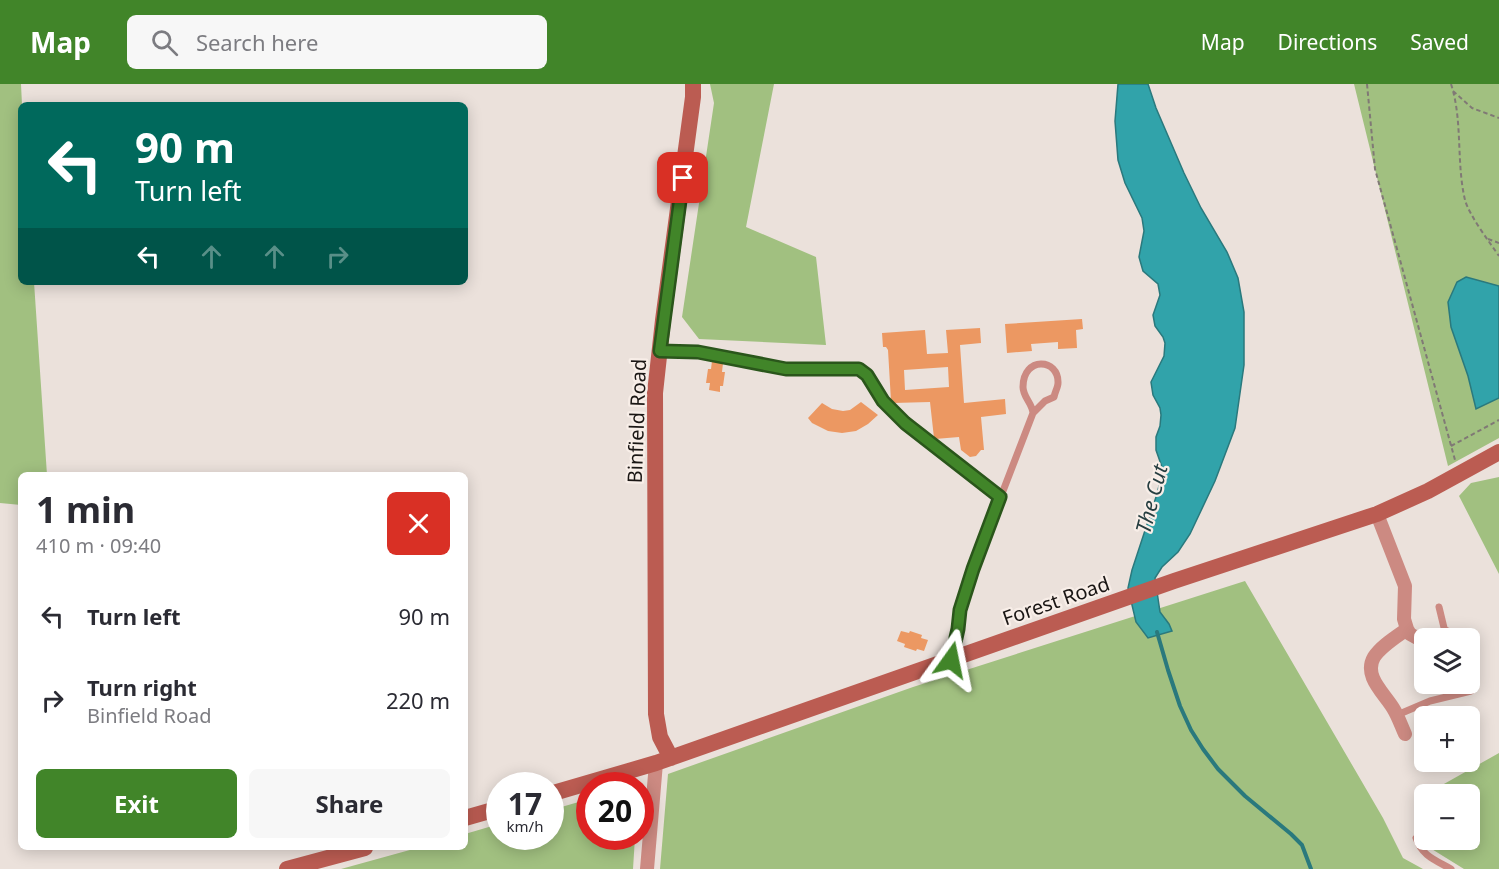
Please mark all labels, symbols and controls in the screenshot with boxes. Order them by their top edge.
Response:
search box [127,15,547,69]
text: Map [30,23,91,61]
icon: search [148,26,181,59]
text: Search here [196,27,318,57]
text: Map [1201,28,1245,56]
text: Directions [1278,28,1377,56]
text: Saved [1410,28,1469,56]
text: 90 m [135,118,235,175]
icon: left [36,126,114,204]
pin [657,152,708,203]
icon: arrive [666,161,699,194]
text: Turn left [135,172,241,209]
icon: left [132,240,165,273]
icon: ahead [195,240,228,273]
icon: ahead [258,240,291,273]
icon: right [321,240,354,273]
street label: Binfield Road [621,358,652,484]
water label: The Cut [1128,460,1174,536]
text: 1 min [36,485,135,534]
button: close [387,492,450,555]
text: 410 m · 09:40 [36,532,161,559]
street label: Forest Road [999,570,1113,631]
icon: left [36,600,69,633]
text: Turn left [87,601,181,631]
text: 90 m [399,601,450,631]
position arrow [919,628,983,692]
map controls [1414,628,1480,850]
button: layers [1414,628,1480,694]
text: Turn right [87,672,197,702]
icon: right [36,684,69,717]
text: 220 m [386,685,450,715]
text: Binfield Road [87,702,212,729]
button: + [1414,706,1480,772]
button: Exit [36,769,237,838]
button: Share [249,769,450,838]
speed limit sign: 20 [576,772,654,850]
text: 17 [508,783,542,824]
button: − [1414,784,1480,850]
text: km/h [507,816,543,836]

